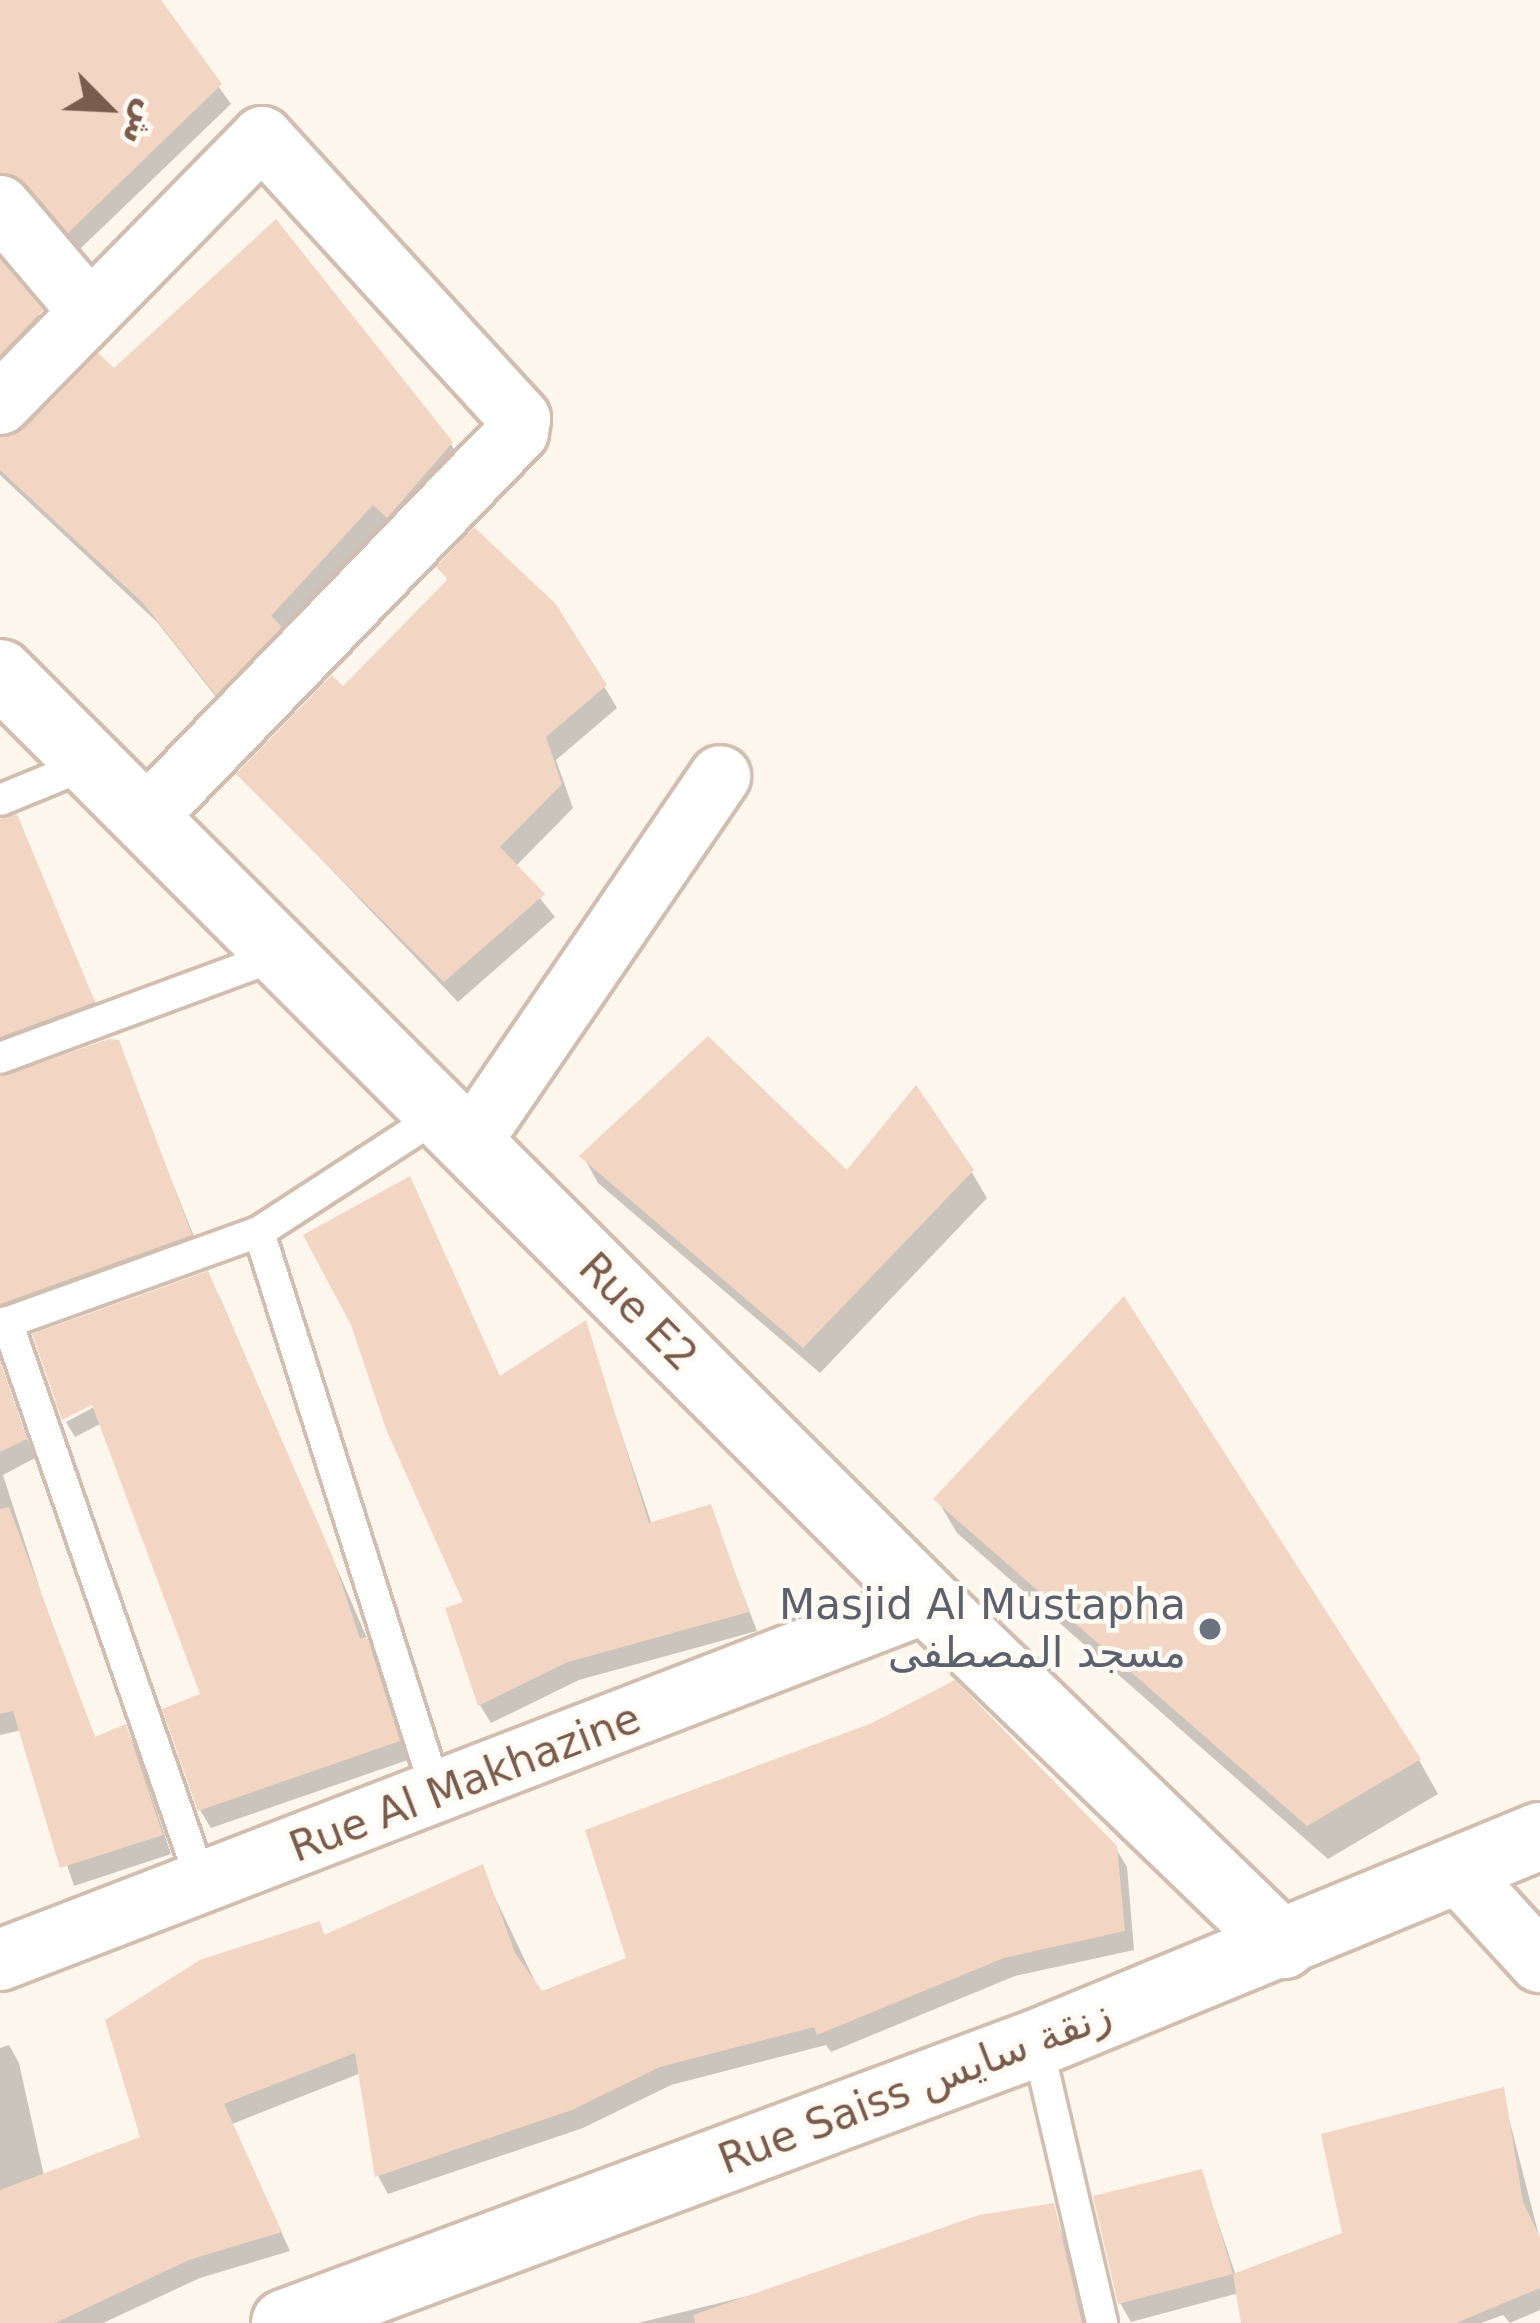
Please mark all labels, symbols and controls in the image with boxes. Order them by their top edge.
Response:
north arrow [48,48,168,168]
text: ش [114,94,168,152]
street label: Rue E2 [568,1242,708,1382]
place label: Masjid Al Mustapha مسجد المصطفى [779,1580,1186,1678]
marker: Masjid Al Mustapha مسجد المصطفى [1197,1616,1223,1642]
street label: Rue Al Makhazine [282,1693,648,1873]
street label: Rue Saiss زنقة سايس [712,1989,1118,2185]

